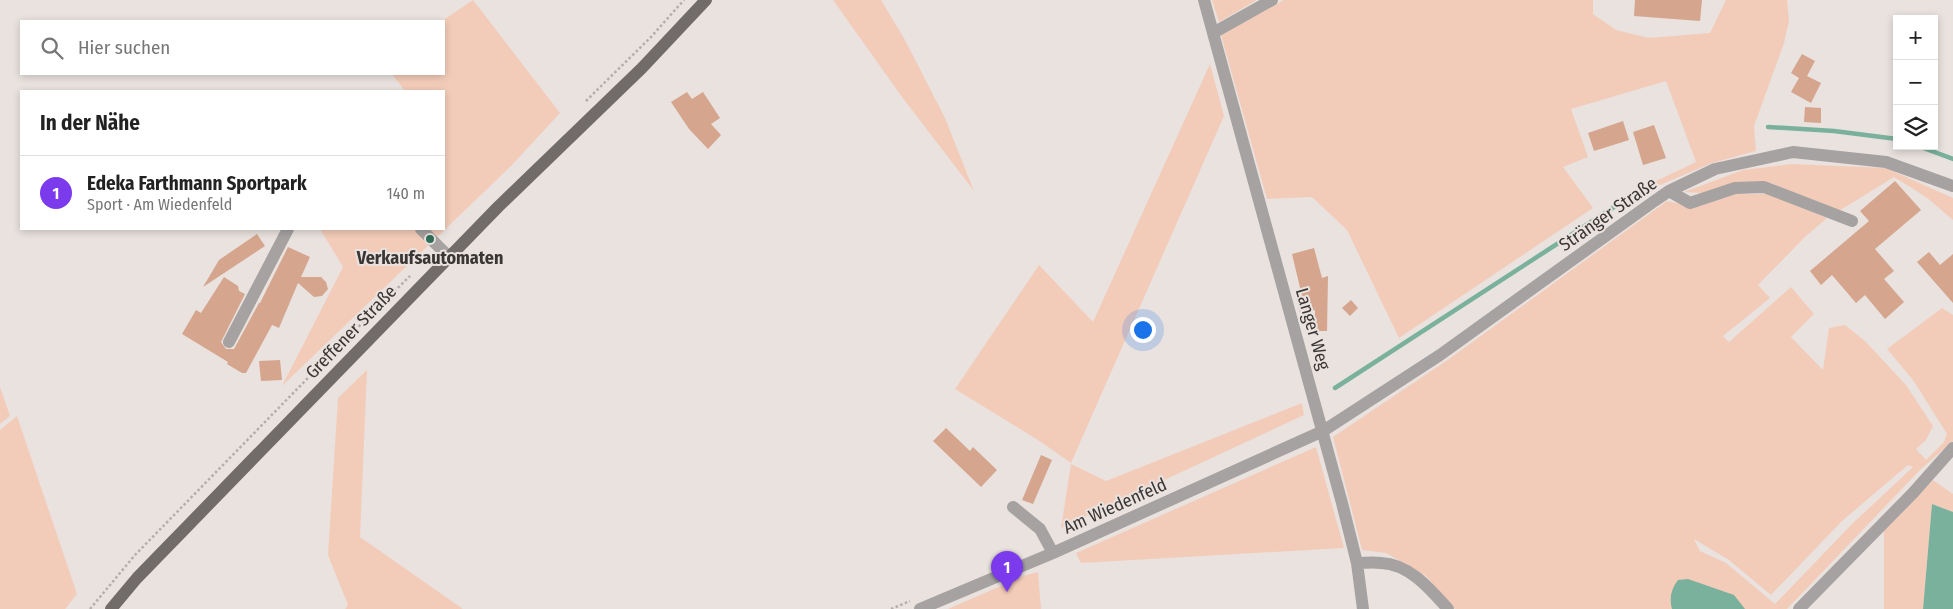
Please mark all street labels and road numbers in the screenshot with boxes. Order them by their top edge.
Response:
street label: Stränger Straße [1555,172,1661,256]
street label: Greffener Straße [301,281,401,383]
street label: Langer Weg [1291,285,1335,373]
street label: Am Wiedenfeld [1060,473,1170,539]

